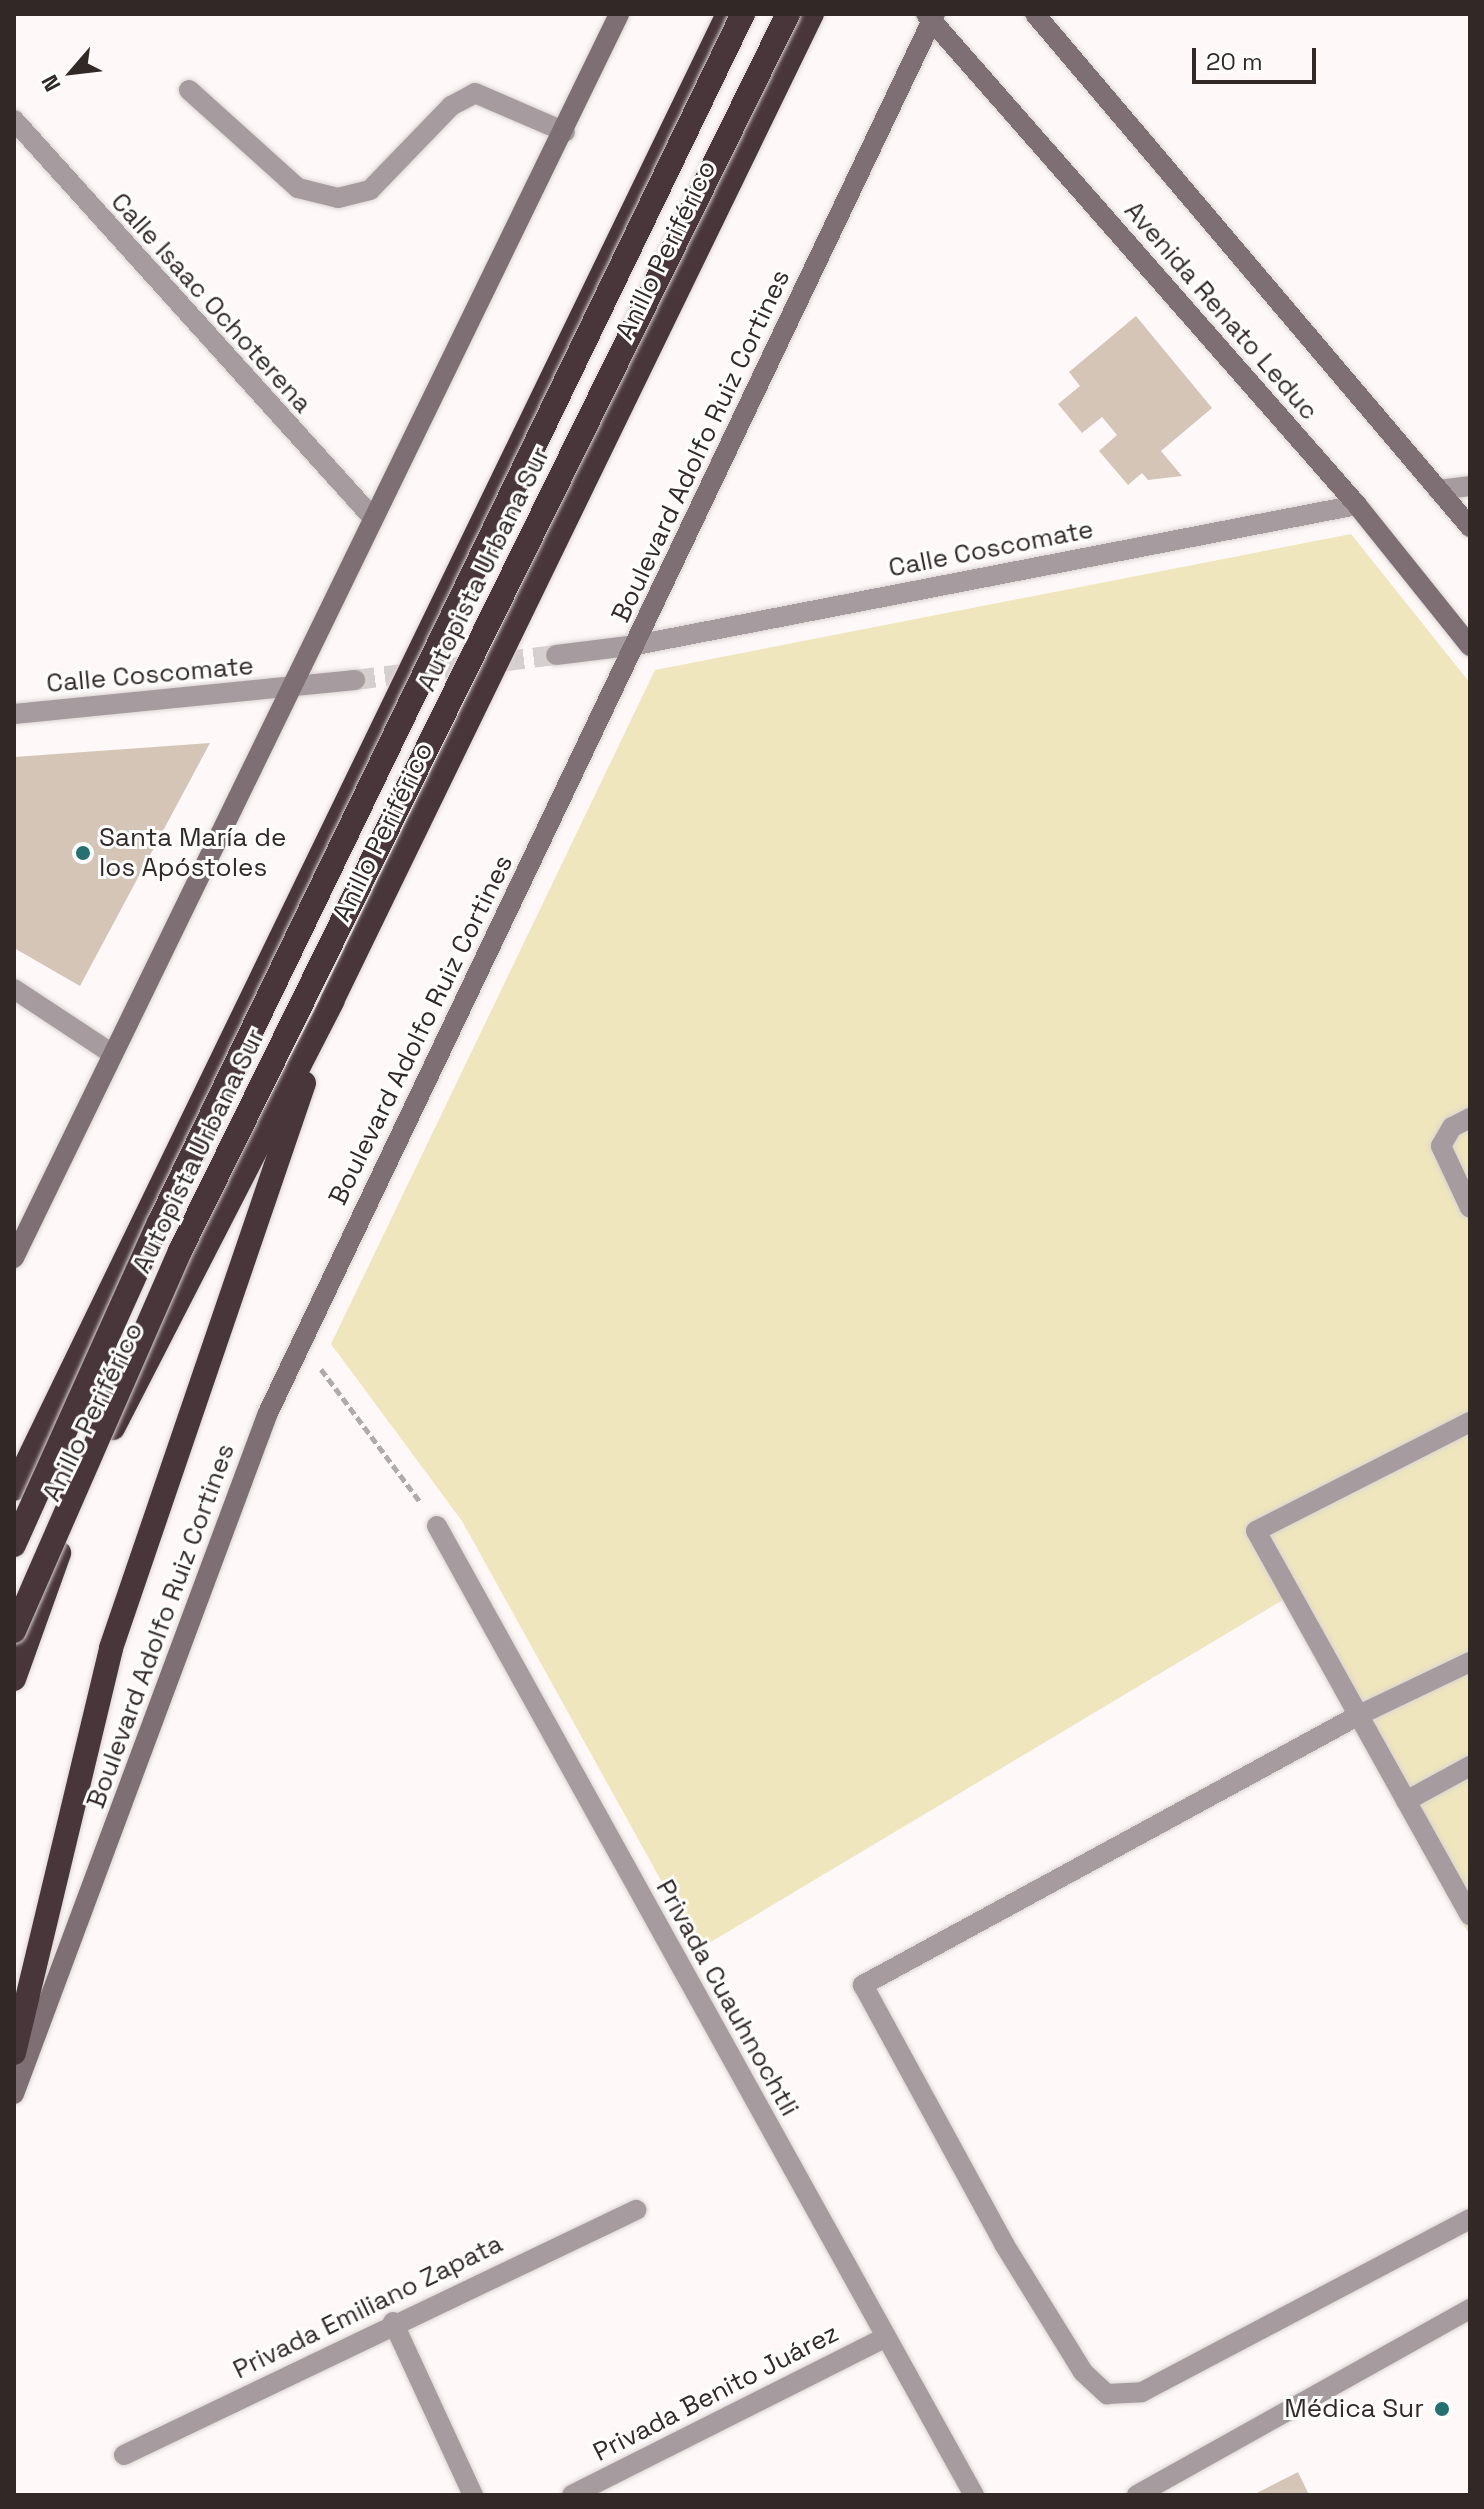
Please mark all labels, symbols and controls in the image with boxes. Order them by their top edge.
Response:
north arrow [32,32,112,112]
scale bar [1196,32,1320,82]
text: 20 m [1206,46,1263,77]
text: N [35,70,67,96]
street label: Anillo Periférico [609,156,723,344]
street label: Calle Isaac Ochoterena [104,187,318,419]
street label: Avenida Renato Leduc [1118,195,1324,427]
street label: Boulevard Adolfo Ruiz Cortines [605,265,797,627]
street label: Autopista Urbana Sur [411,442,557,696]
street label: Calle Coscomate [886,514,1096,584]
street label: Calle Coscomate [45,650,255,700]
street label: Anillo Periférico [326,738,440,926]
place label: Santa María de los Apóstoles [99,822,286,884]
marker: Santa María de los Apóstoles [74,844,92,862]
street label: Boulevard Adolfo Ruiz Cortines [322,850,520,1210]
street label: Autopista Urbana Sur [126,1024,272,1278]
street label: Anillo Periférico [36,1318,150,1506]
street label: Boulevard Adolfo Ruiz Cortines [80,1439,242,1813]
street label: Privada Cuauhnochtli [649,1874,805,2122]
street label: Privada Emiliano Zapata [228,2228,508,2386]
street label: Privada Benito Juárez [588,2318,844,2468]
place label: Médica Sur [1284,2393,1424,2425]
marker: Médica Sur [1431,2398,1453,2420]

